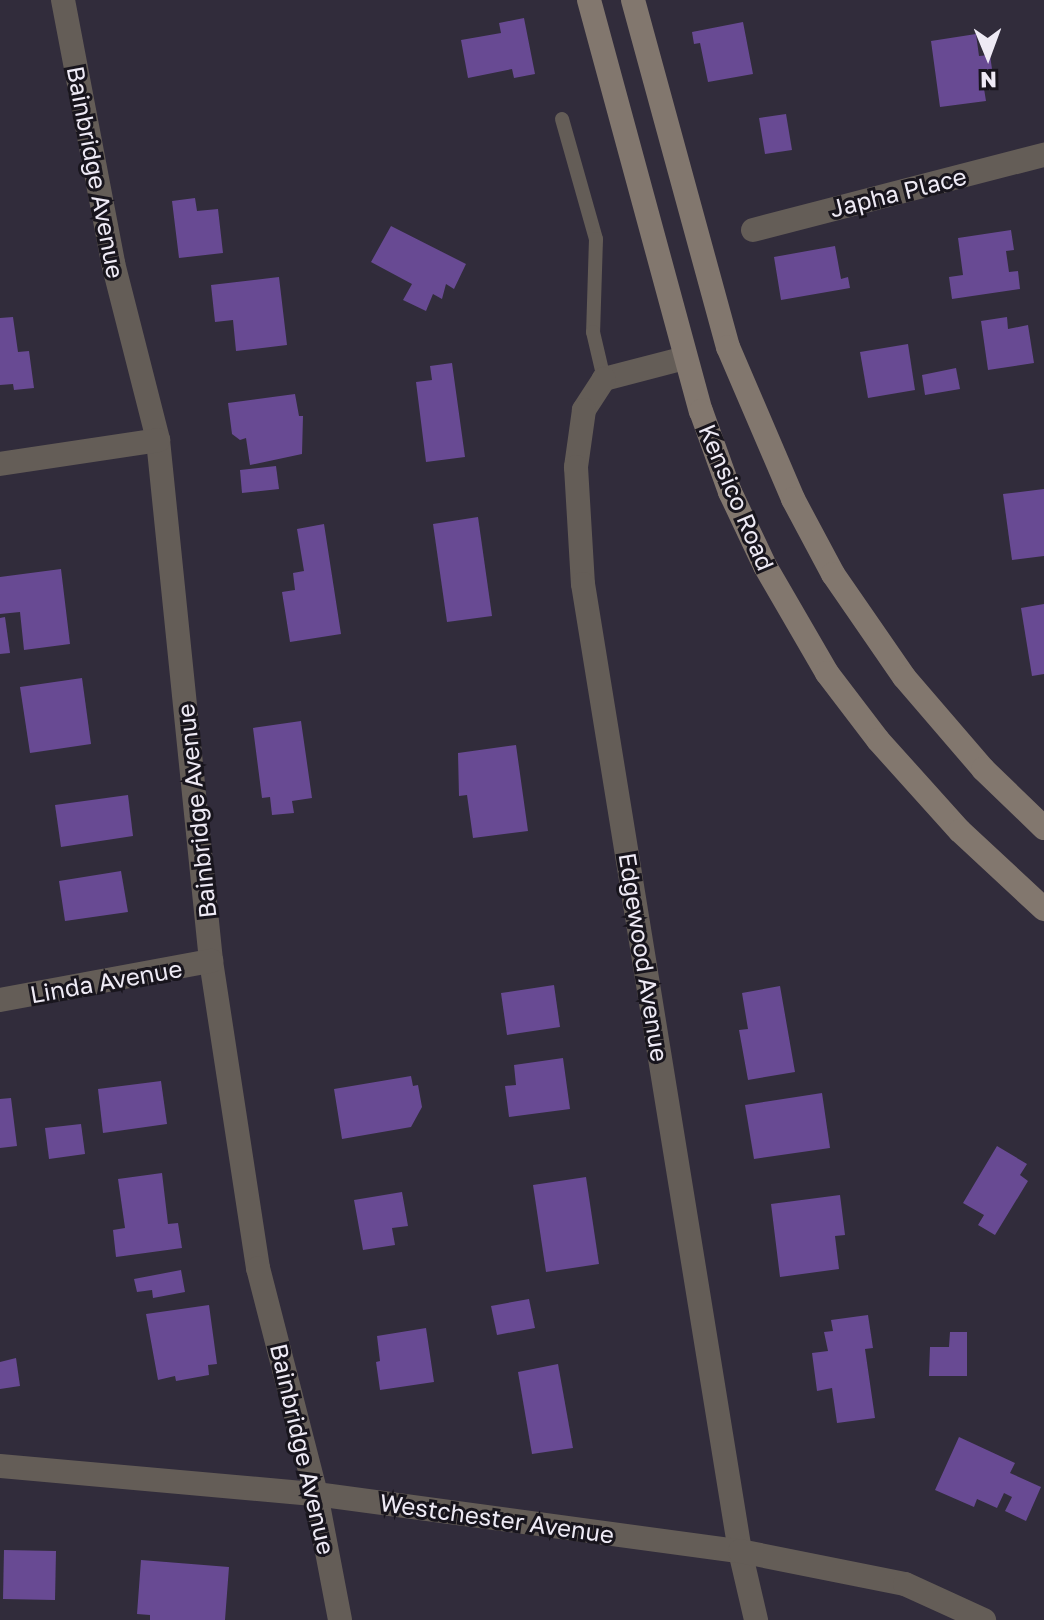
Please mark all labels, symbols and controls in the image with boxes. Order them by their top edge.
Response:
north arrow [948,16,1028,96]
street label: Bainbridge Avenue [61,63,131,281]
text: N [980,67,997,94]
street label: Japha Place [827,161,969,223]
street label: Kensico Road [693,419,781,575]
street label: Bainbridge Avenue [170,702,222,920]
street label: Edgewood Avenue [613,851,675,1063]
street label: Linda Avenue [28,953,184,1009]
street label: Bainbridge Avenue [265,1341,341,1557]
street label: Westchester Avenue [378,1487,616,1549]

